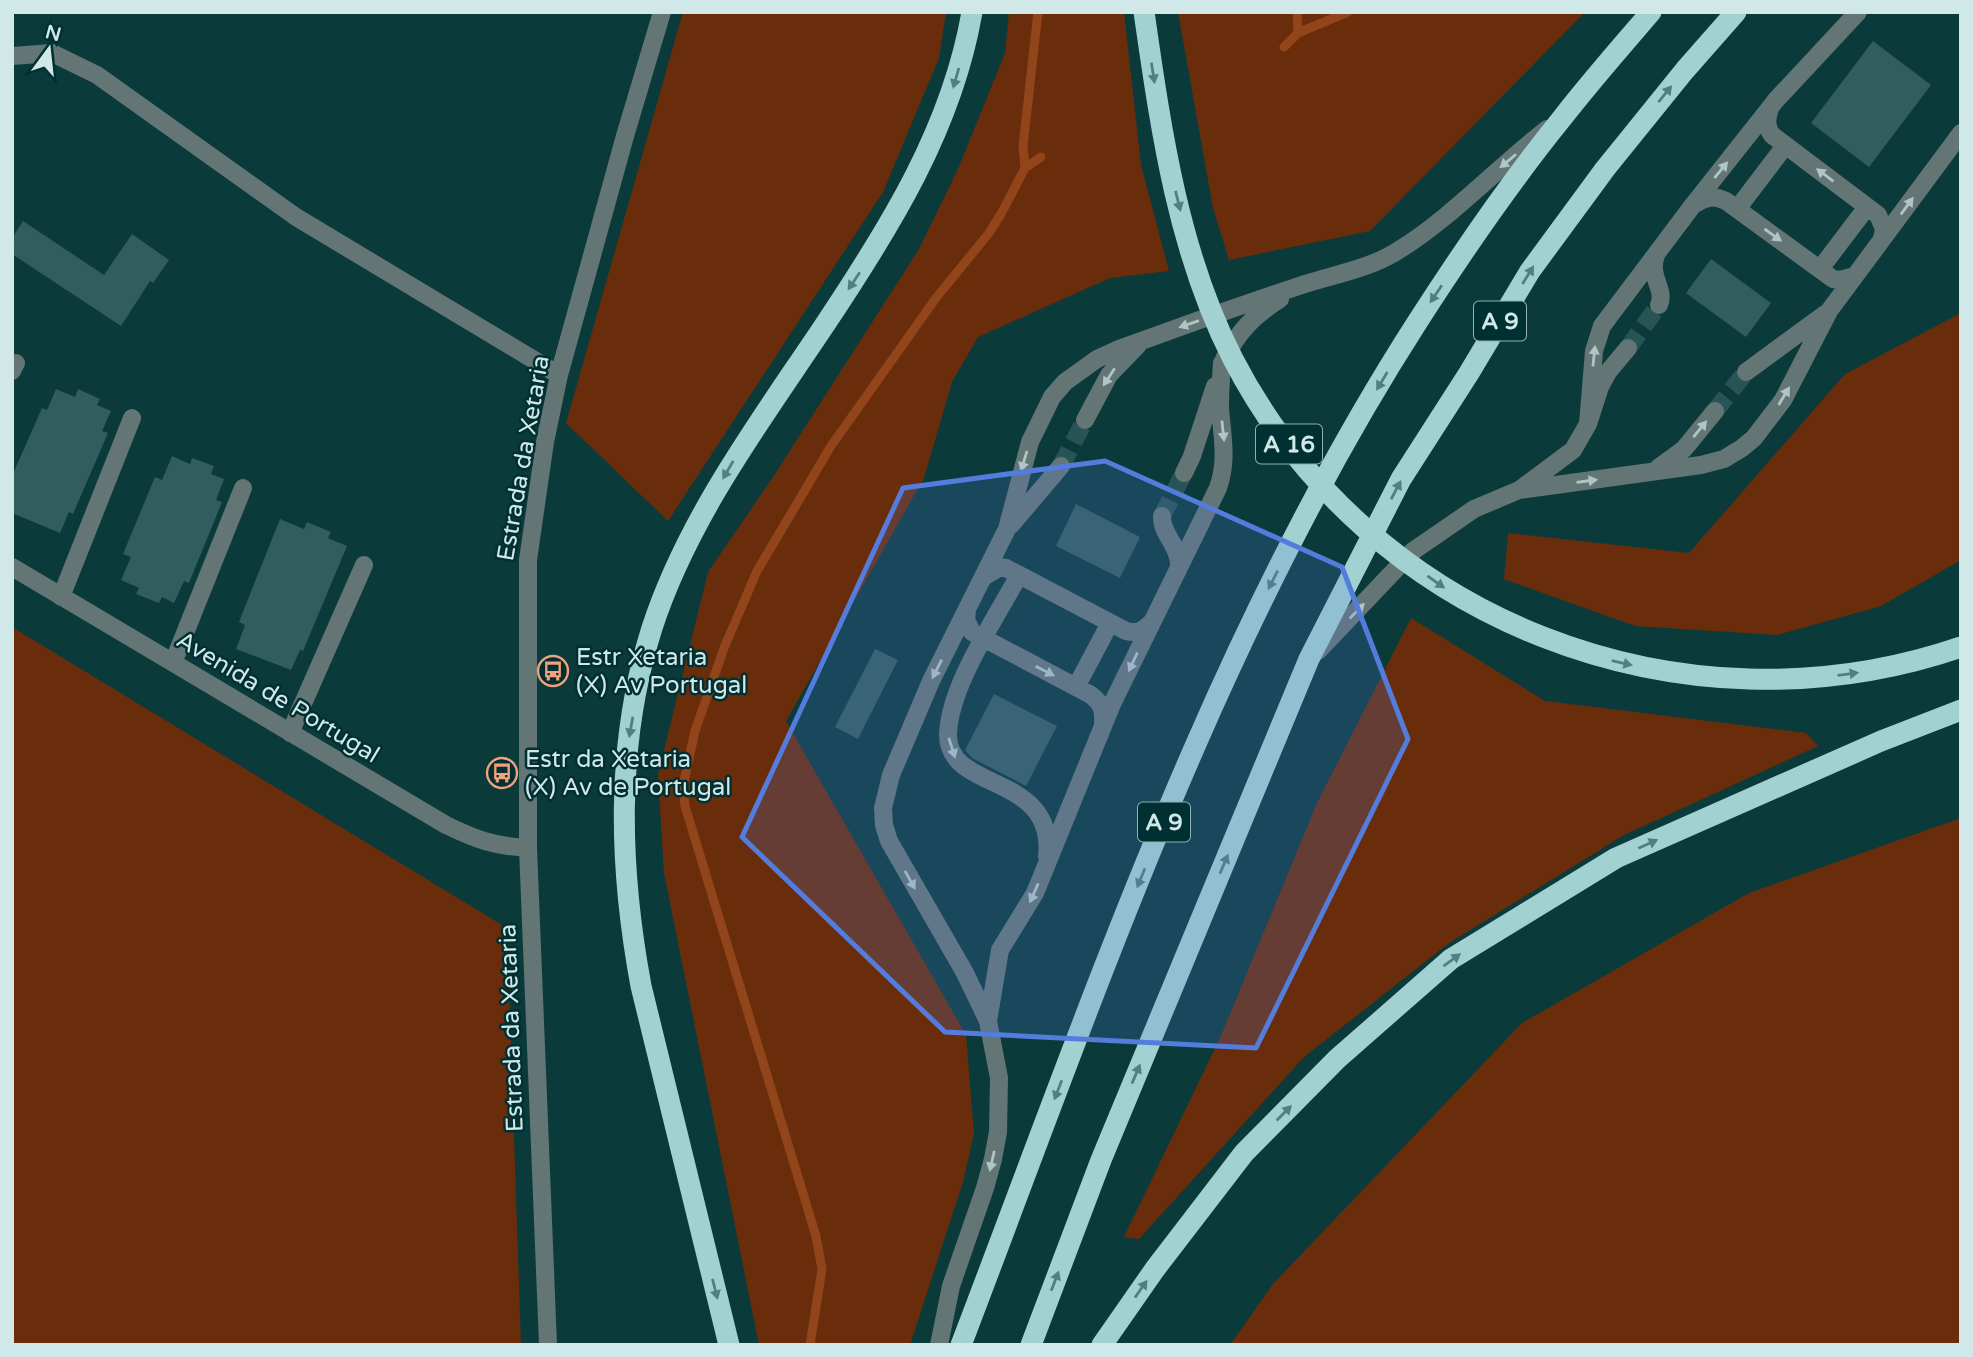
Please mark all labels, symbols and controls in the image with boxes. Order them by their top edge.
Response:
north arrow [14,14,84,84]
text: N [43,21,63,46]
one-way arrow [1148,62,1159,84]
one-way arrow [950,68,961,90]
one-way arrow [1658,85,1673,103]
one-way arrow [1499,153,1516,168]
one-way arrow [1713,162,1728,180]
one-way arrow [1816,168,1834,183]
one-way arrow [1173,190,1184,212]
one-way arrow [1900,197,1914,215]
one-way arrow [1763,227,1781,242]
one-way arrow [1521,265,1534,285]
one-way arrow [848,271,861,291]
one-way arrow [1430,284,1443,304]
road number: A 9 [1474,302,1526,340]
one-way arrow [1179,319,1200,330]
one-way arrow [1589,345,1600,367]
street label: Estrada da Xetaria [491,353,556,563]
one-way arrow [1103,367,1116,387]
one-way arrow [1376,371,1389,390]
one-way arrow [1778,387,1790,406]
one-way arrow [1218,420,1229,442]
one-way arrow [1692,420,1707,437]
road number: A 16 [1256,424,1322,464]
one-way arrow [1019,450,1029,471]
one-way arrow [722,461,735,480]
one-way arrow [1576,475,1598,486]
one-way arrow [1390,480,1402,499]
one-way arrow [1267,570,1278,590]
one-way arrow [1427,575,1445,589]
one-way arrow [1348,602,1365,619]
street label: Avenida de Portugal [171,625,384,769]
place label: Estr Xetaria (X) Av Portugal [576,643,747,700]
one-way arrow [1127,652,1138,672]
bus stop icon: Estr Xetaria (X) Av Portugal [536,654,570,688]
one-way arrow [1611,658,1633,669]
one-way arrow [932,659,943,679]
one-way arrow [1035,665,1055,676]
one-way arrow [1837,668,1859,679]
one-way arrow [625,716,636,738]
one-way arrow [947,738,958,759]
place label: Estr da Xetaria (X) Av de Portugal [525,745,731,802]
bus stop icon: Estr da Xetaria (X) Av de Portugal [485,756,519,790]
road number: A 9 [1138,802,1190,842]
one-way arrow [1638,838,1658,850]
one-way arrow [1218,854,1230,874]
one-way arrow [1136,867,1147,888]
one-way arrow [904,870,916,890]
one-way arrow [1028,883,1040,903]
street label: Estrada da Xetaria [493,923,530,1133]
one-way arrow [1443,953,1461,967]
one-way arrow [1131,1063,1142,1084]
one-way arrow [1053,1079,1064,1100]
one-way arrow [1276,1104,1293,1121]
one-way arrow [986,1150,997,1172]
one-way arrow [1050,1270,1061,1291]
one-way arrow [710,1278,721,1300]
one-way arrow [1134,1280,1148,1298]

